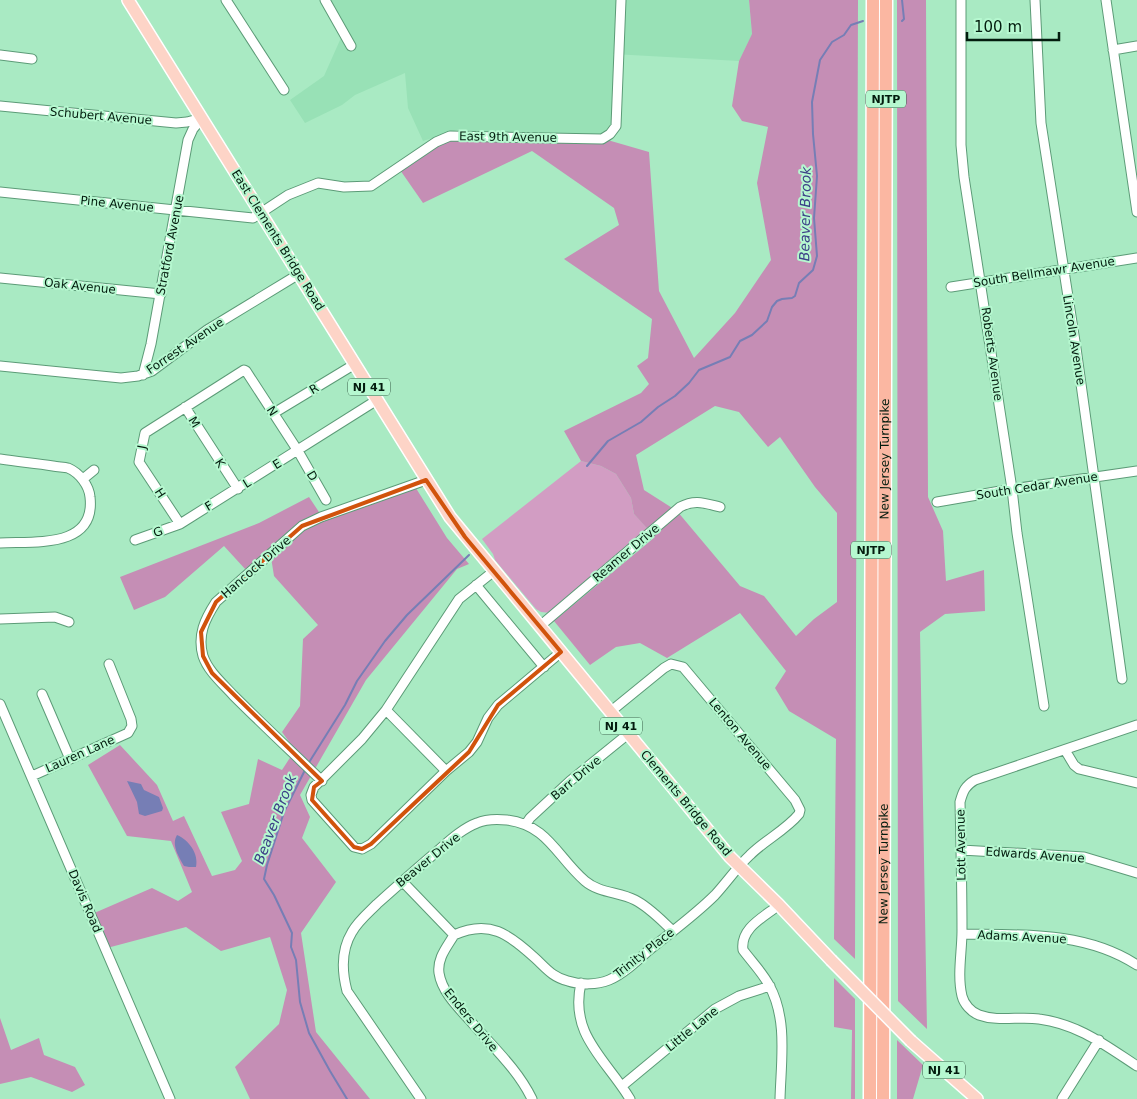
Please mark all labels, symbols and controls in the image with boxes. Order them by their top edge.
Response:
scale bar [967,10,1060,42]
text: 100 m [974,18,1022,36]
road number: NJTP [866,90,906,108]
street label: Schubert Avenue [49,105,153,127]
street label: East 9th Avenue [459,129,557,145]
water label: Beaver Brook [796,166,814,261]
street label: East Clements Bridge Road [229,167,327,313]
street label: Pine Avenue [80,193,154,215]
street label: Stratford Avenue [153,194,187,296]
street label: South Bellmawr Avenue [972,254,1116,290]
street label: Oak Avenue [43,275,117,297]
street label: Lincoln Avenue [1060,294,1088,386]
street label: Roberts Avenue [978,306,1006,402]
street label: Forrest Avenue [144,315,226,377]
road number: NJ 41 [348,378,390,396]
street label: R [307,381,321,397]
street label: New Jersey Turnpike [878,399,892,519]
street label: N [264,403,280,419]
street label: M [185,414,203,430]
street label: J [135,444,149,451]
street label: K [212,456,229,471]
street label: E [270,456,284,472]
street label: D [304,468,320,484]
street label: South Cedar Avenue [975,469,1099,503]
street label: L [240,475,254,491]
street label: H [152,485,168,501]
street label: F [202,498,216,514]
street label: Reamer Drive [590,521,662,585]
street label: G [151,524,165,540]
street label: Hancock Drive [218,533,294,601]
road number: NJTP [851,542,891,558]
street label: Lenton Avenue [706,695,774,773]
road number: NJ 41 [600,718,642,734]
street label: Lauren Lane [43,733,117,775]
street label: Clements Bridge Road [638,747,734,859]
street label: Barr Drive [548,753,604,803]
water label: Beaver Brook [251,771,300,866]
street label: New Jersey Turnpike [876,804,891,924]
street label: Lott Avenue [953,809,969,881]
street label: Beaver Drive [393,830,463,890]
street label: Edwards Avenue [985,845,1085,865]
street label: Davis Road [65,867,105,935]
street label: Trinity Place [610,925,677,981]
street label: Adams Avenue [977,928,1067,946]
street label: Enders Drive [441,986,501,1054]
street label: Little Lane [663,1004,721,1054]
road number: NJ 41 [923,1062,965,1078]

